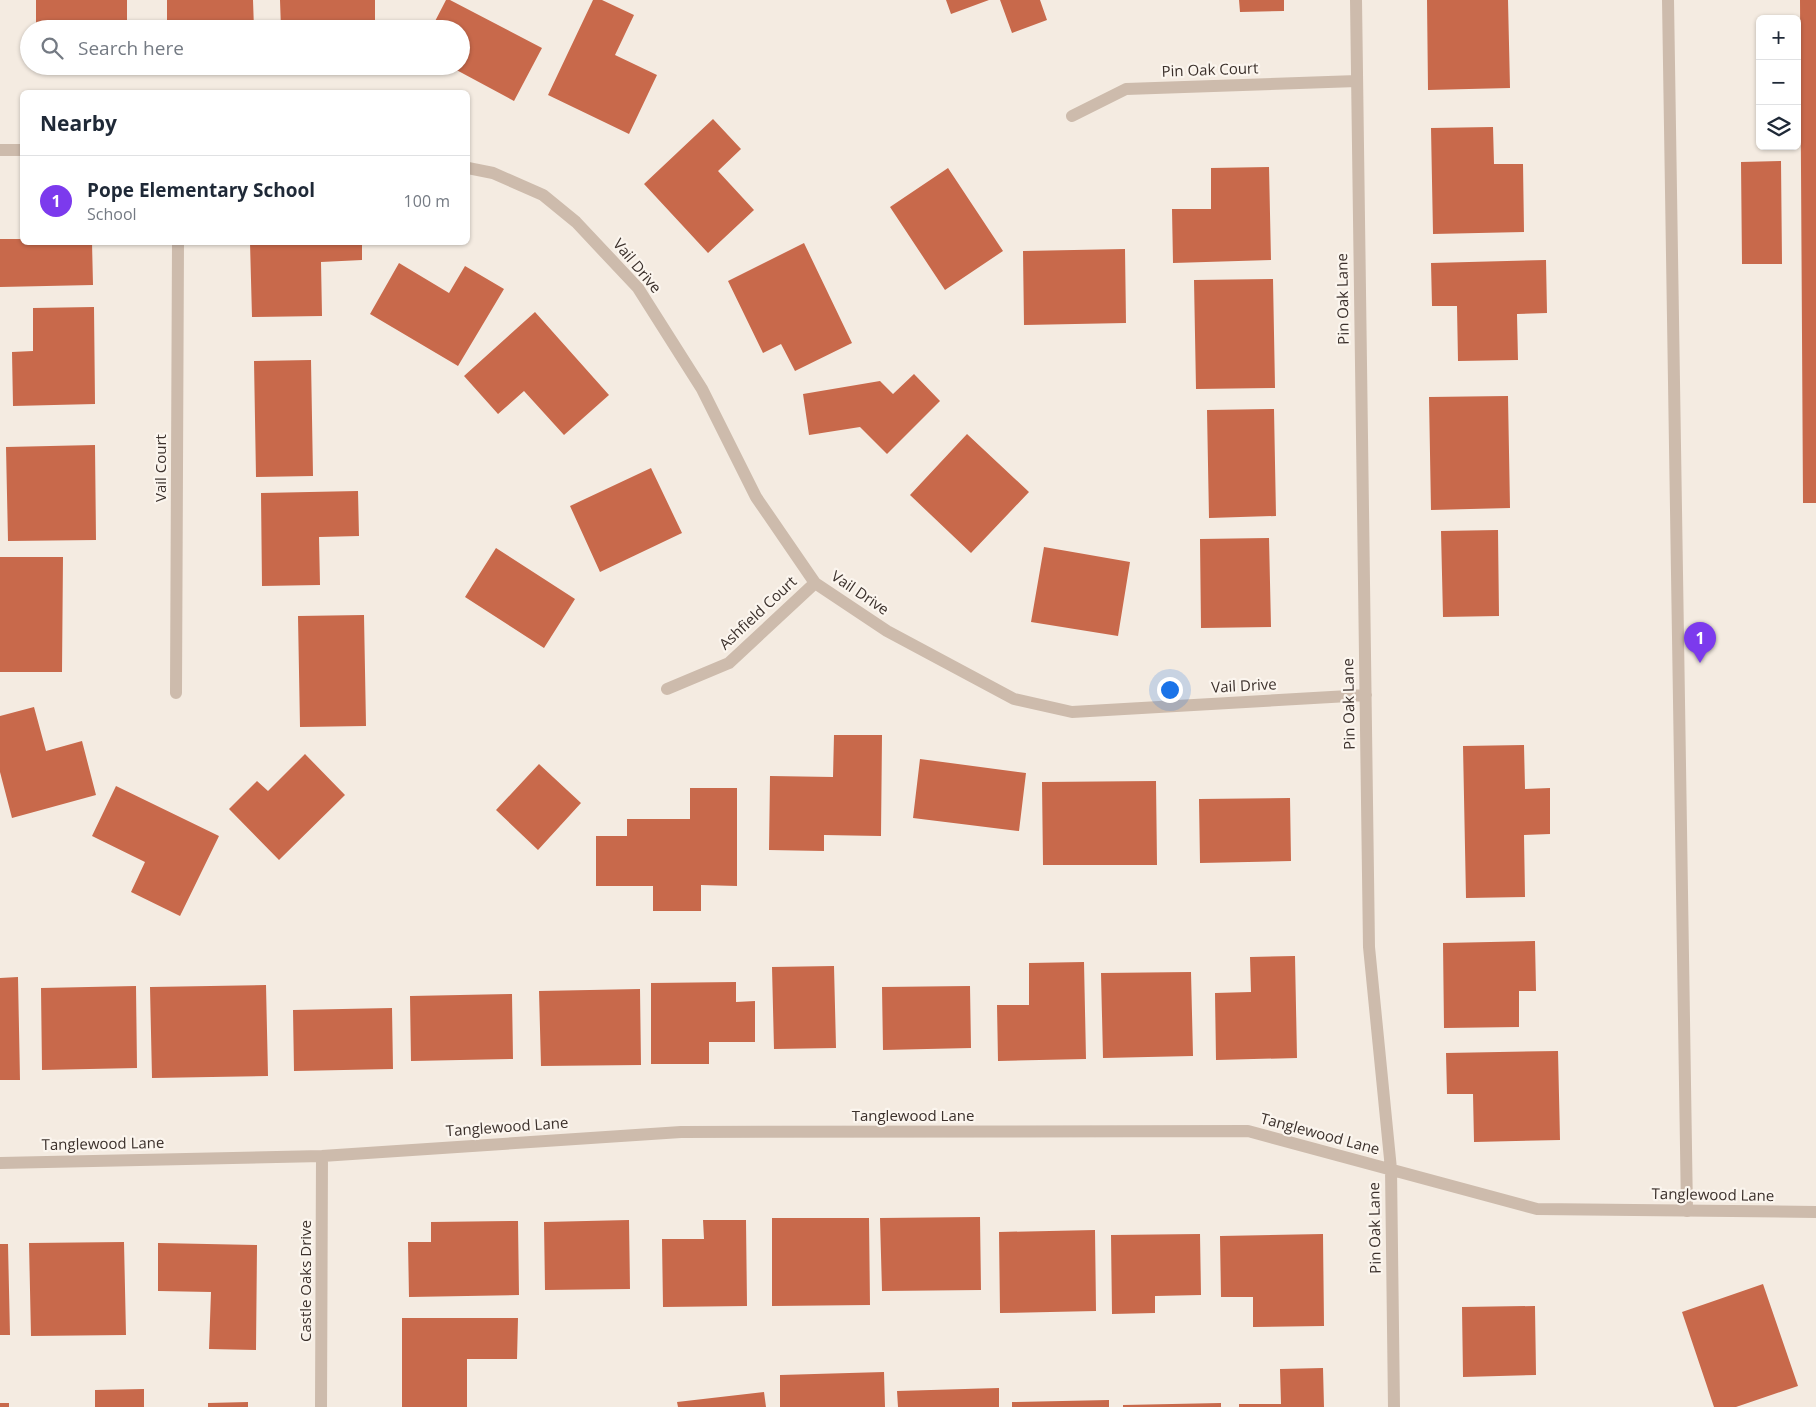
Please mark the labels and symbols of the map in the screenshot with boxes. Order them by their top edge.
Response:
street label: Pin Oak Court [1161,57,1259,81]
street label: Vail Drive [609,234,666,297]
street label: Pin Oak Lane [1331,253,1353,345]
street label: Vail Court [150,434,170,502]
street label: Vail Drive [828,566,893,619]
street label: Ashfield Court [714,571,800,653]
pin: 1 [1684,622,1716,663]
street label: Pin Oak Lane [1337,658,1359,750]
street label: Vail Drive [1211,673,1277,697]
your location [1157,677,1183,703]
street label: Tanglewood Lane [852,1105,974,1125]
street label: Tanglewood Lane [1258,1107,1382,1159]
street label: Tanglewood Lane [445,1112,569,1140]
street label: Tanglewood Lane [41,1132,164,1154]
street label: Pin Oak Lane [1363,1182,1385,1274]
street label: Tanglewood Lane [1652,1183,1775,1205]
street label: Castle Oaks Drive [295,1220,315,1342]

